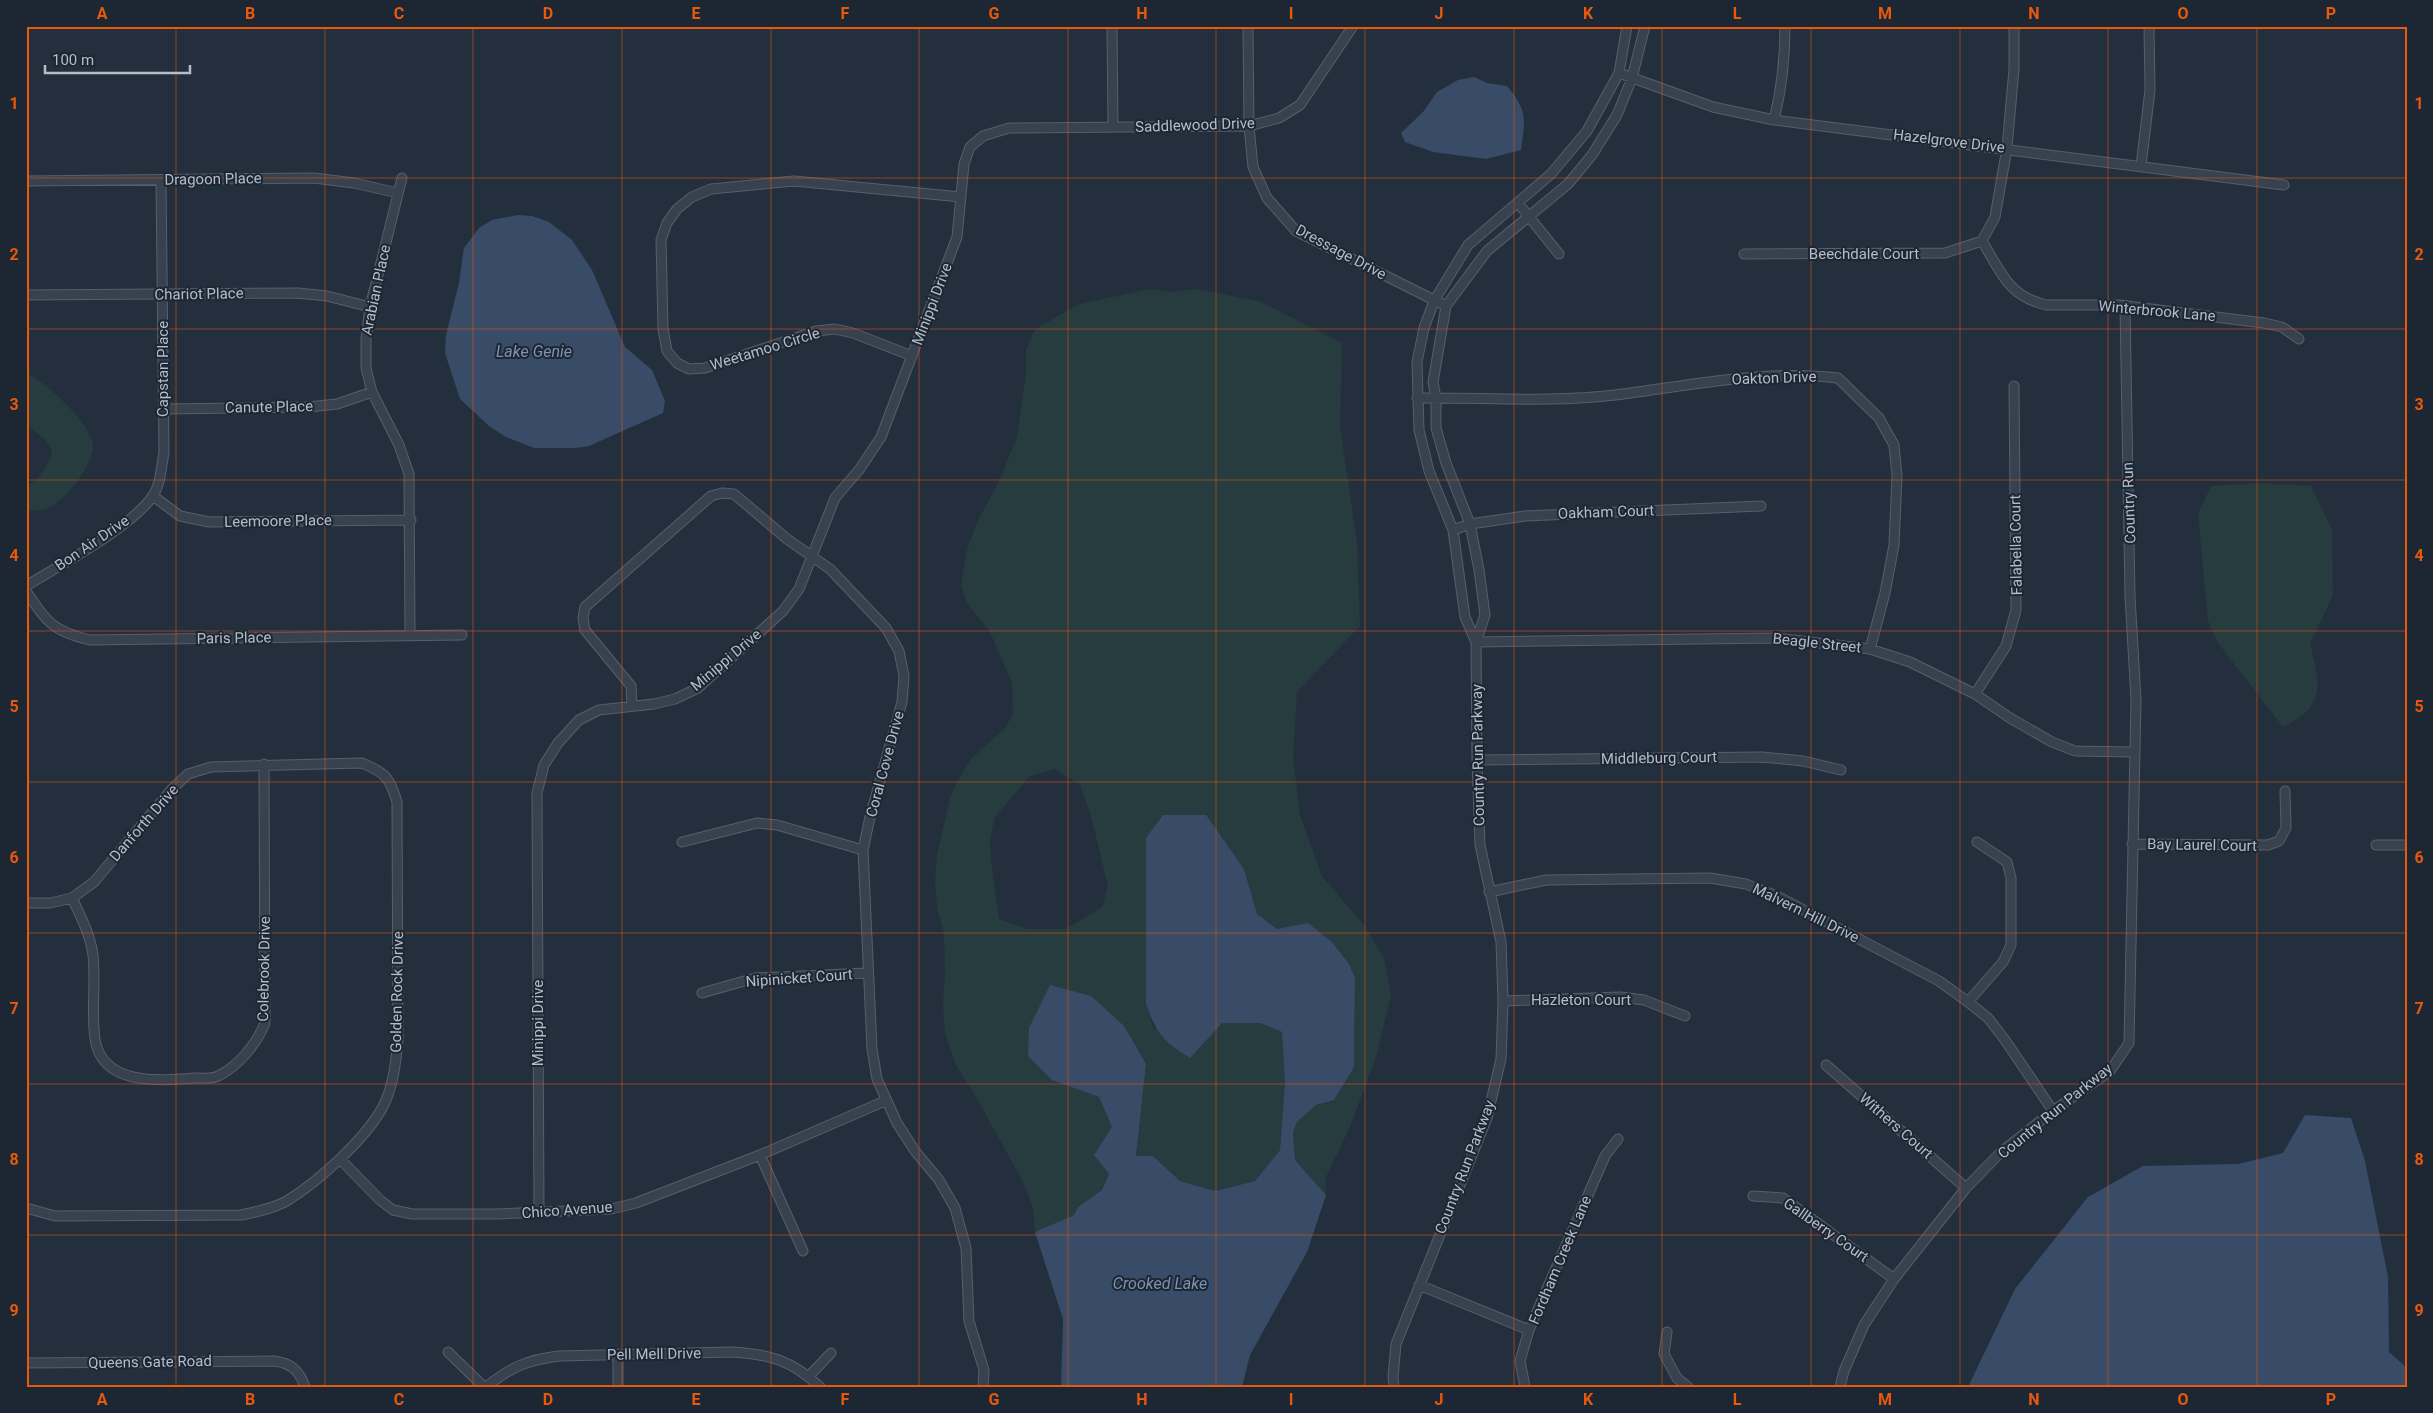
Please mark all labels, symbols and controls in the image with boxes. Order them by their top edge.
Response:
text: A [97,4,108,23]
text: B [245,4,255,23]
text: C [394,4,404,23]
text: D [543,4,553,23]
text: E [692,4,701,23]
text: F [841,4,850,23]
text: G [989,4,1000,23]
text: H [1136,4,1148,23]
text: I [1289,4,1293,23]
text: J [1435,4,1443,23]
text: K [1583,4,1594,23]
text: L [1733,4,1742,23]
text: M [1878,4,1892,23]
text: N [2028,4,2040,23]
text: O [2177,4,2189,23]
text: P [2326,4,2336,23]
scale bar [45,42,190,74]
text: 100 m [52,51,94,69]
text: 1 [9,94,19,113]
text: 1 [2414,94,2424,113]
street label: Saddlewood Drive [1135,114,1255,136]
street label: Hazelgrove Drive [1892,125,2006,157]
street label: Dragoon Place [164,169,262,189]
street label: Dressage Drive [1293,221,1389,283]
street label: Arabian Place [358,243,394,337]
text: 2 [9,245,19,264]
street label: Beechdale Court [1809,245,1919,263]
text: 2 [2414,245,2424,264]
street label: Minippi Drive [908,260,956,348]
street label: Chariot Place [154,284,244,304]
street label: Winterbrook Lane [2098,297,2216,325]
street label: Capstan Place [154,321,172,417]
street label: Weetamoo Circle [708,324,822,374]
water label: Lake Genie [496,342,572,361]
street label: Oakton Drive [1731,368,1817,388]
text: 3 [9,395,19,414]
text: 3 [2414,395,2424,414]
street label: Canute Place [225,397,313,417]
street label: Country Run [2119,462,2139,544]
street label: Falabella Court [2006,495,2026,595]
street label: Oakham Court [1558,501,1655,523]
street label: Leemoore Place [224,511,332,531]
street label: Bon Air Drive [51,512,133,574]
text: 4 [9,546,19,565]
text: 4 [2414,546,2424,565]
street label: Minippi Drive [687,625,765,695]
street label: Paris Place [196,628,272,648]
street label: Beagle Street [1772,629,1862,657]
street label: Country Run Parkway [1468,684,1488,826]
text: 5 [9,697,19,716]
text: 5 [2414,697,2424,716]
street label: Coral Cove Drive [862,709,908,819]
street label: Middleburg Court [1601,748,1717,768]
street label: Danforth Drive [106,781,182,865]
street label: Bay Laurel Court [2147,835,2257,855]
text: 6 [9,848,19,867]
text: 6 [2414,848,2424,867]
street label: Malvern Hill Drive [1750,879,1862,947]
street label: Colebrook Drive [254,916,274,1022]
street label: Golden Rock Drive [387,931,407,1053]
street label: Nipinicket Court [745,965,853,991]
street label: Minippi Drive [529,980,547,1066]
street label: Hazleton Court [1531,991,1631,1009]
text: 7 [9,999,19,1018]
text: 7 [2414,999,2424,1018]
street label: Country Run Parkway [1994,1059,2116,1163]
street label: Withers Court [1856,1089,1937,1163]
street label: Country Run Parkway [1431,1097,1499,1237]
text: 8 [9,1150,19,1169]
text: 8 [2414,1150,2424,1169]
street label: Fordham Creek Lane [1525,1193,1595,1327]
street label: Gallberry Court [1780,1194,1872,1266]
street label: Chico Avenue [521,1198,613,1222]
water label: Crooked Lake [1113,1274,1207,1293]
text: 9 [9,1301,19,1320]
text: 9 [2414,1301,2424,1320]
street label: Pell Mell Drive [607,1344,701,1364]
street label: Queens Gate Road [88,1352,212,1372]
text: A [97,1390,108,1409]
text: B [245,1390,255,1409]
text: C [394,1390,404,1409]
text: D [543,1390,553,1409]
text: E [692,1390,701,1409]
text: F [841,1390,850,1409]
text: G [989,1390,1000,1409]
text: H [1136,1390,1148,1409]
text: I [1289,1390,1293,1409]
text: J [1435,1390,1443,1409]
text: K [1583,1390,1594,1409]
text: L [1733,1390,1742,1409]
text: M [1878,1390,1892,1409]
text: N [2028,1390,2040,1409]
text: O [2177,1390,2189,1409]
text: P [2326,1390,2336,1409]

